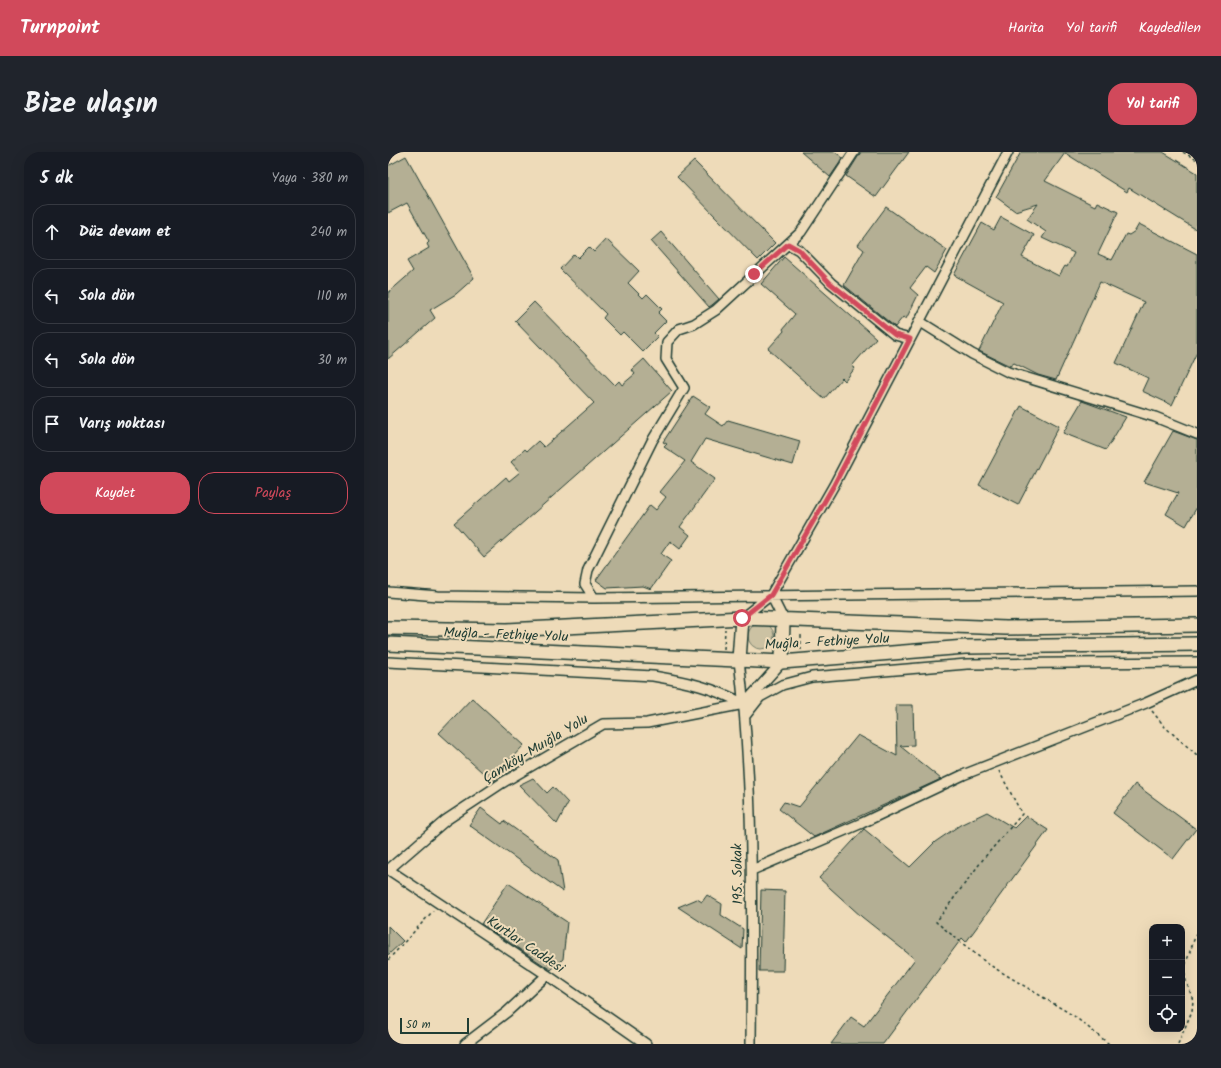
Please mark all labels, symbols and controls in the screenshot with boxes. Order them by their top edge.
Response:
text: Turnpoint [20,13,100,43]
text: Harita [1008,17,1044,39]
text: Yol tarifi [1066,17,1117,39]
text: Kaydedilen [1139,17,1201,39]
text: Bize ulaşın [24,82,158,127]
button: Yol tarifi [1108,83,1197,125]
text: 5 dk [40,165,73,192]
text: Yaya · 380 m [271,168,348,189]
text: Düz devam et [79,220,171,244]
icon: ahead [41,221,63,243]
text: 240 m [310,222,347,243]
route end [745,265,763,283]
text: Sola dön [79,284,135,308]
icon: left [41,285,63,307]
text: 110 m [317,286,347,307]
text: Sola dön [79,348,135,372]
icon: left [41,349,63,371]
text: 30 m [318,350,347,371]
text: Varış noktası [79,412,165,436]
icon: arrive [41,413,63,435]
button: Kaydet [40,472,190,514]
button: Paylaş [198,472,348,514]
route start [733,609,751,627]
street label: Muğla - Fethiye Yolu [443,622,569,648]
street label: Muğla - Fethiye Yolu [764,628,890,656]
street label: Çamköy-Muığla Yolu [478,708,593,789]
street label: 195. Sokak [726,843,750,905]
street label: Kurtlar Caddesi [482,911,569,979]
map controls [1149,924,1185,1032]
button: + [1149,924,1185,960]
button: − [1149,960,1185,996]
button: locate [1149,996,1185,1032]
scale bar [400,1016,469,1035]
text: 50 m [406,1016,431,1034]

